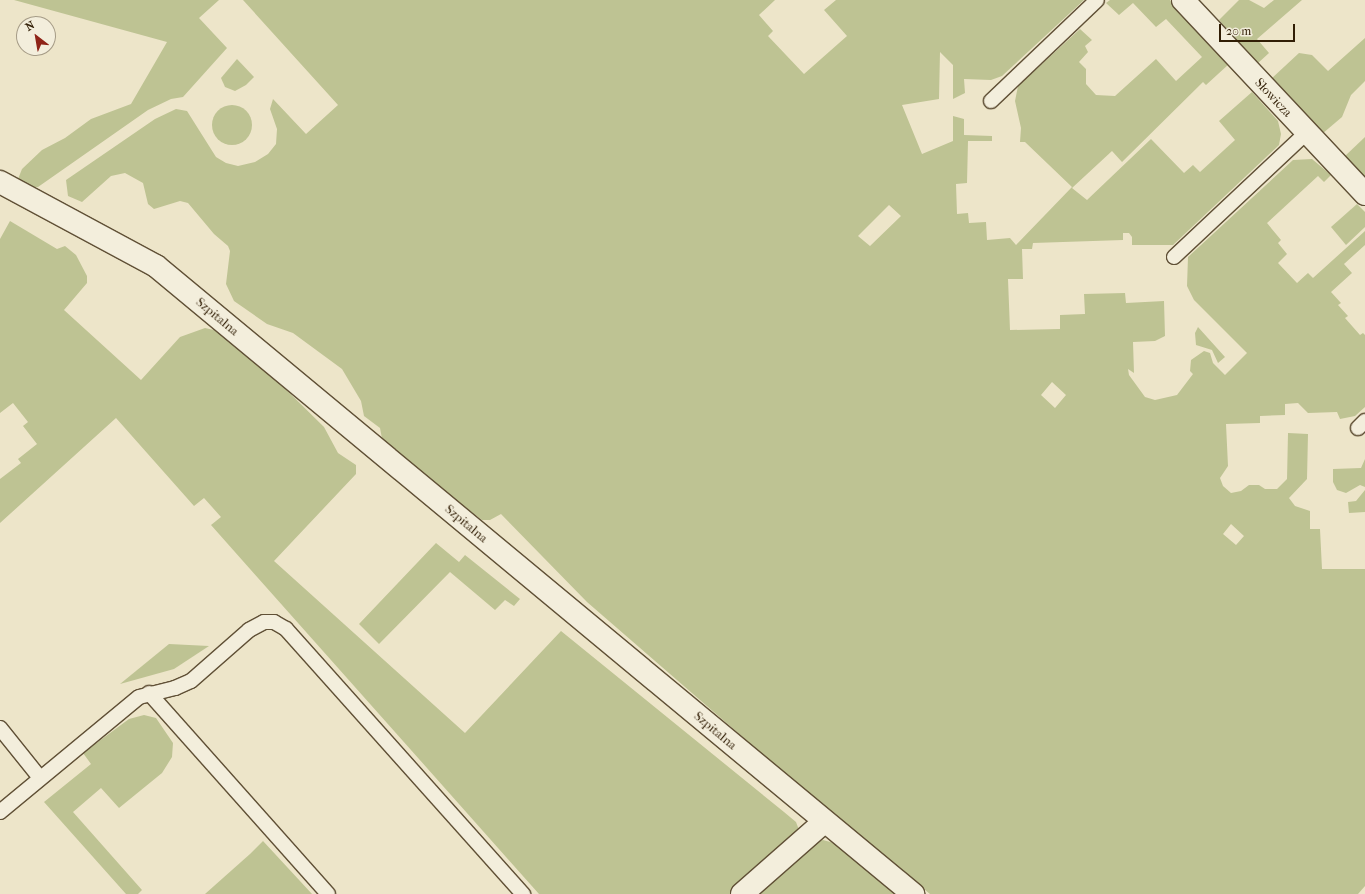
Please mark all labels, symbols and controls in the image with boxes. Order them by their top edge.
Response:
north arrow [16,16,56,56]
scale bar [1221,16,1297,42]
text: N [23,18,37,34]
text: 20 m [1226,24,1251,38]
street label: Słowicza [1251,75,1295,121]
street label: Szpitalna [192,295,242,339]
street label: Szpitalna [441,502,491,546]
street label: Szpitalna [690,709,740,753]

